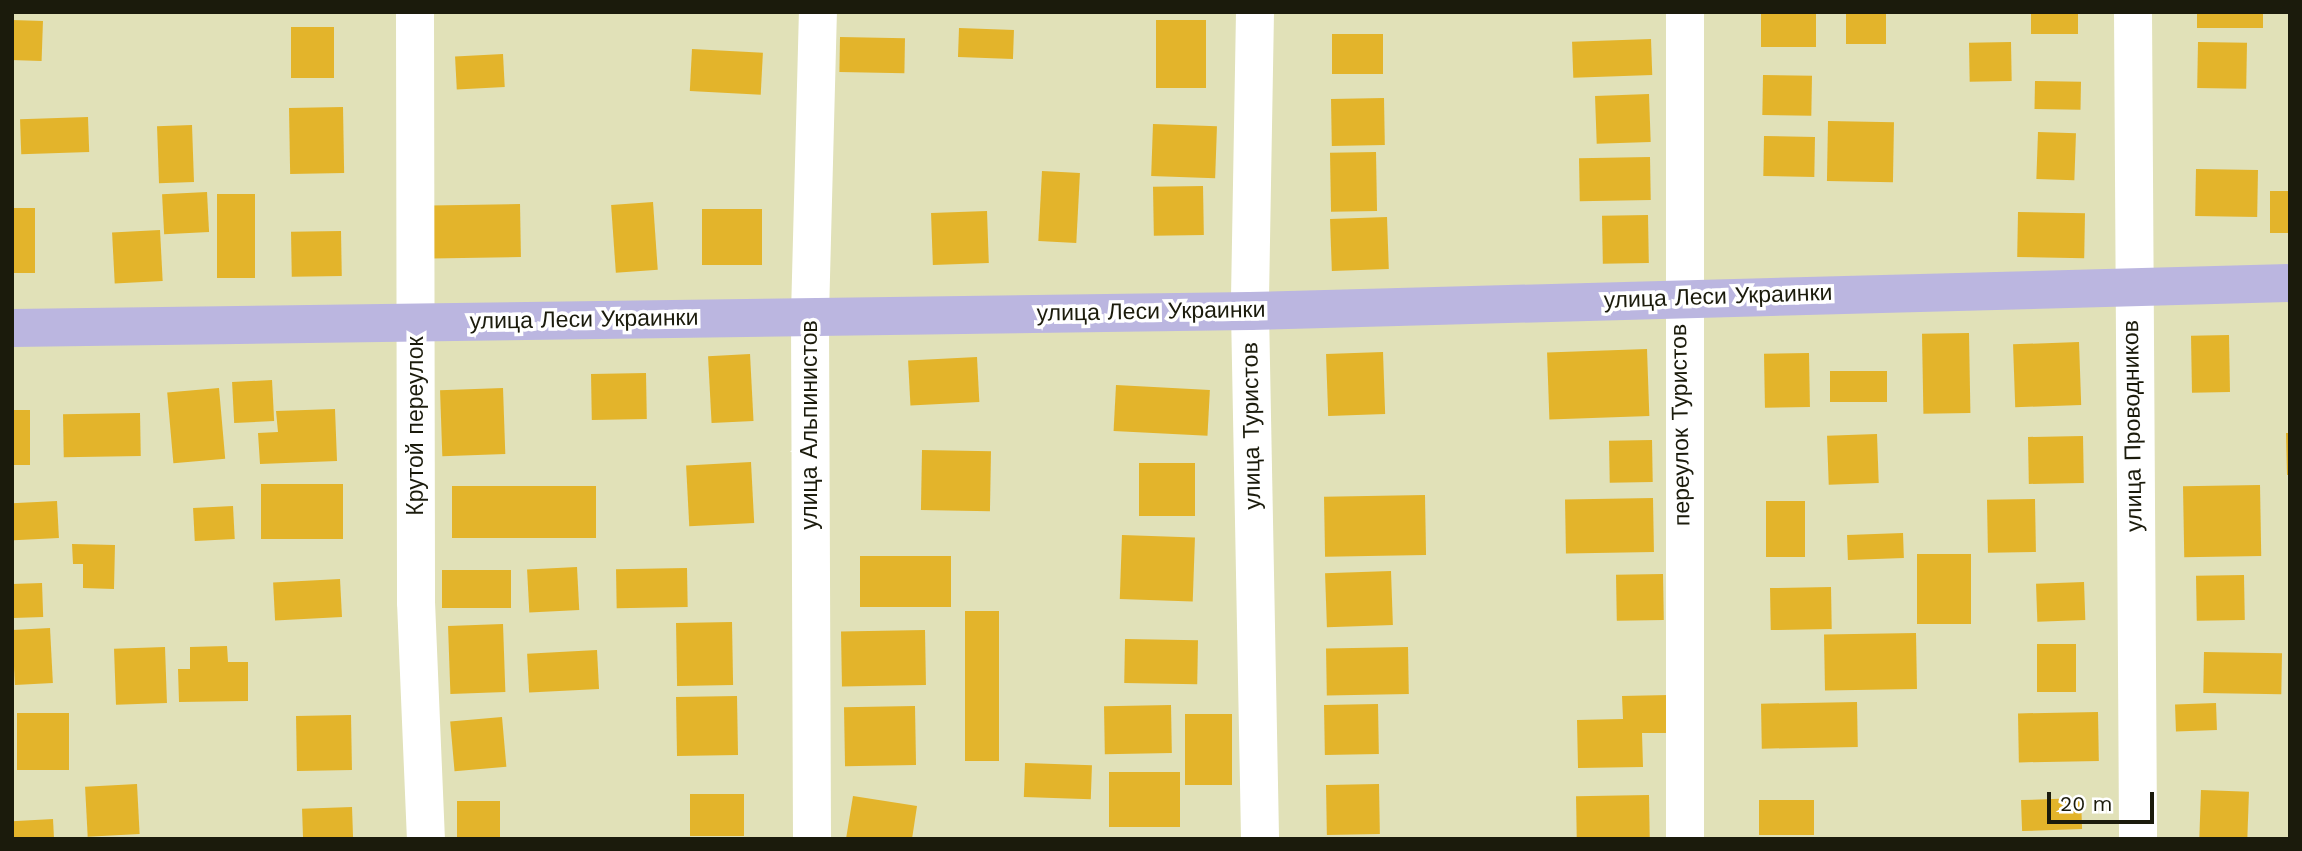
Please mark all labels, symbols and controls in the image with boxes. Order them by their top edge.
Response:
street label: улица Леси Украинки [1603,279,1833,315]
street label: улица Леси Украинки [1036,296,1266,328]
street label: улица Леси Украинки [469,304,699,336]
street label: улица Альпинистов [796,320,824,530]
street label: улица Проводников [2117,320,2149,532]
street label: переулок Туристов [1665,324,1697,526]
street label: Крутой переулок [402,336,430,516]
street label: улица Туристов [1237,342,1267,510]
scale bar [2050,778,2157,822]
text: 20 m [2060,791,2112,816]

